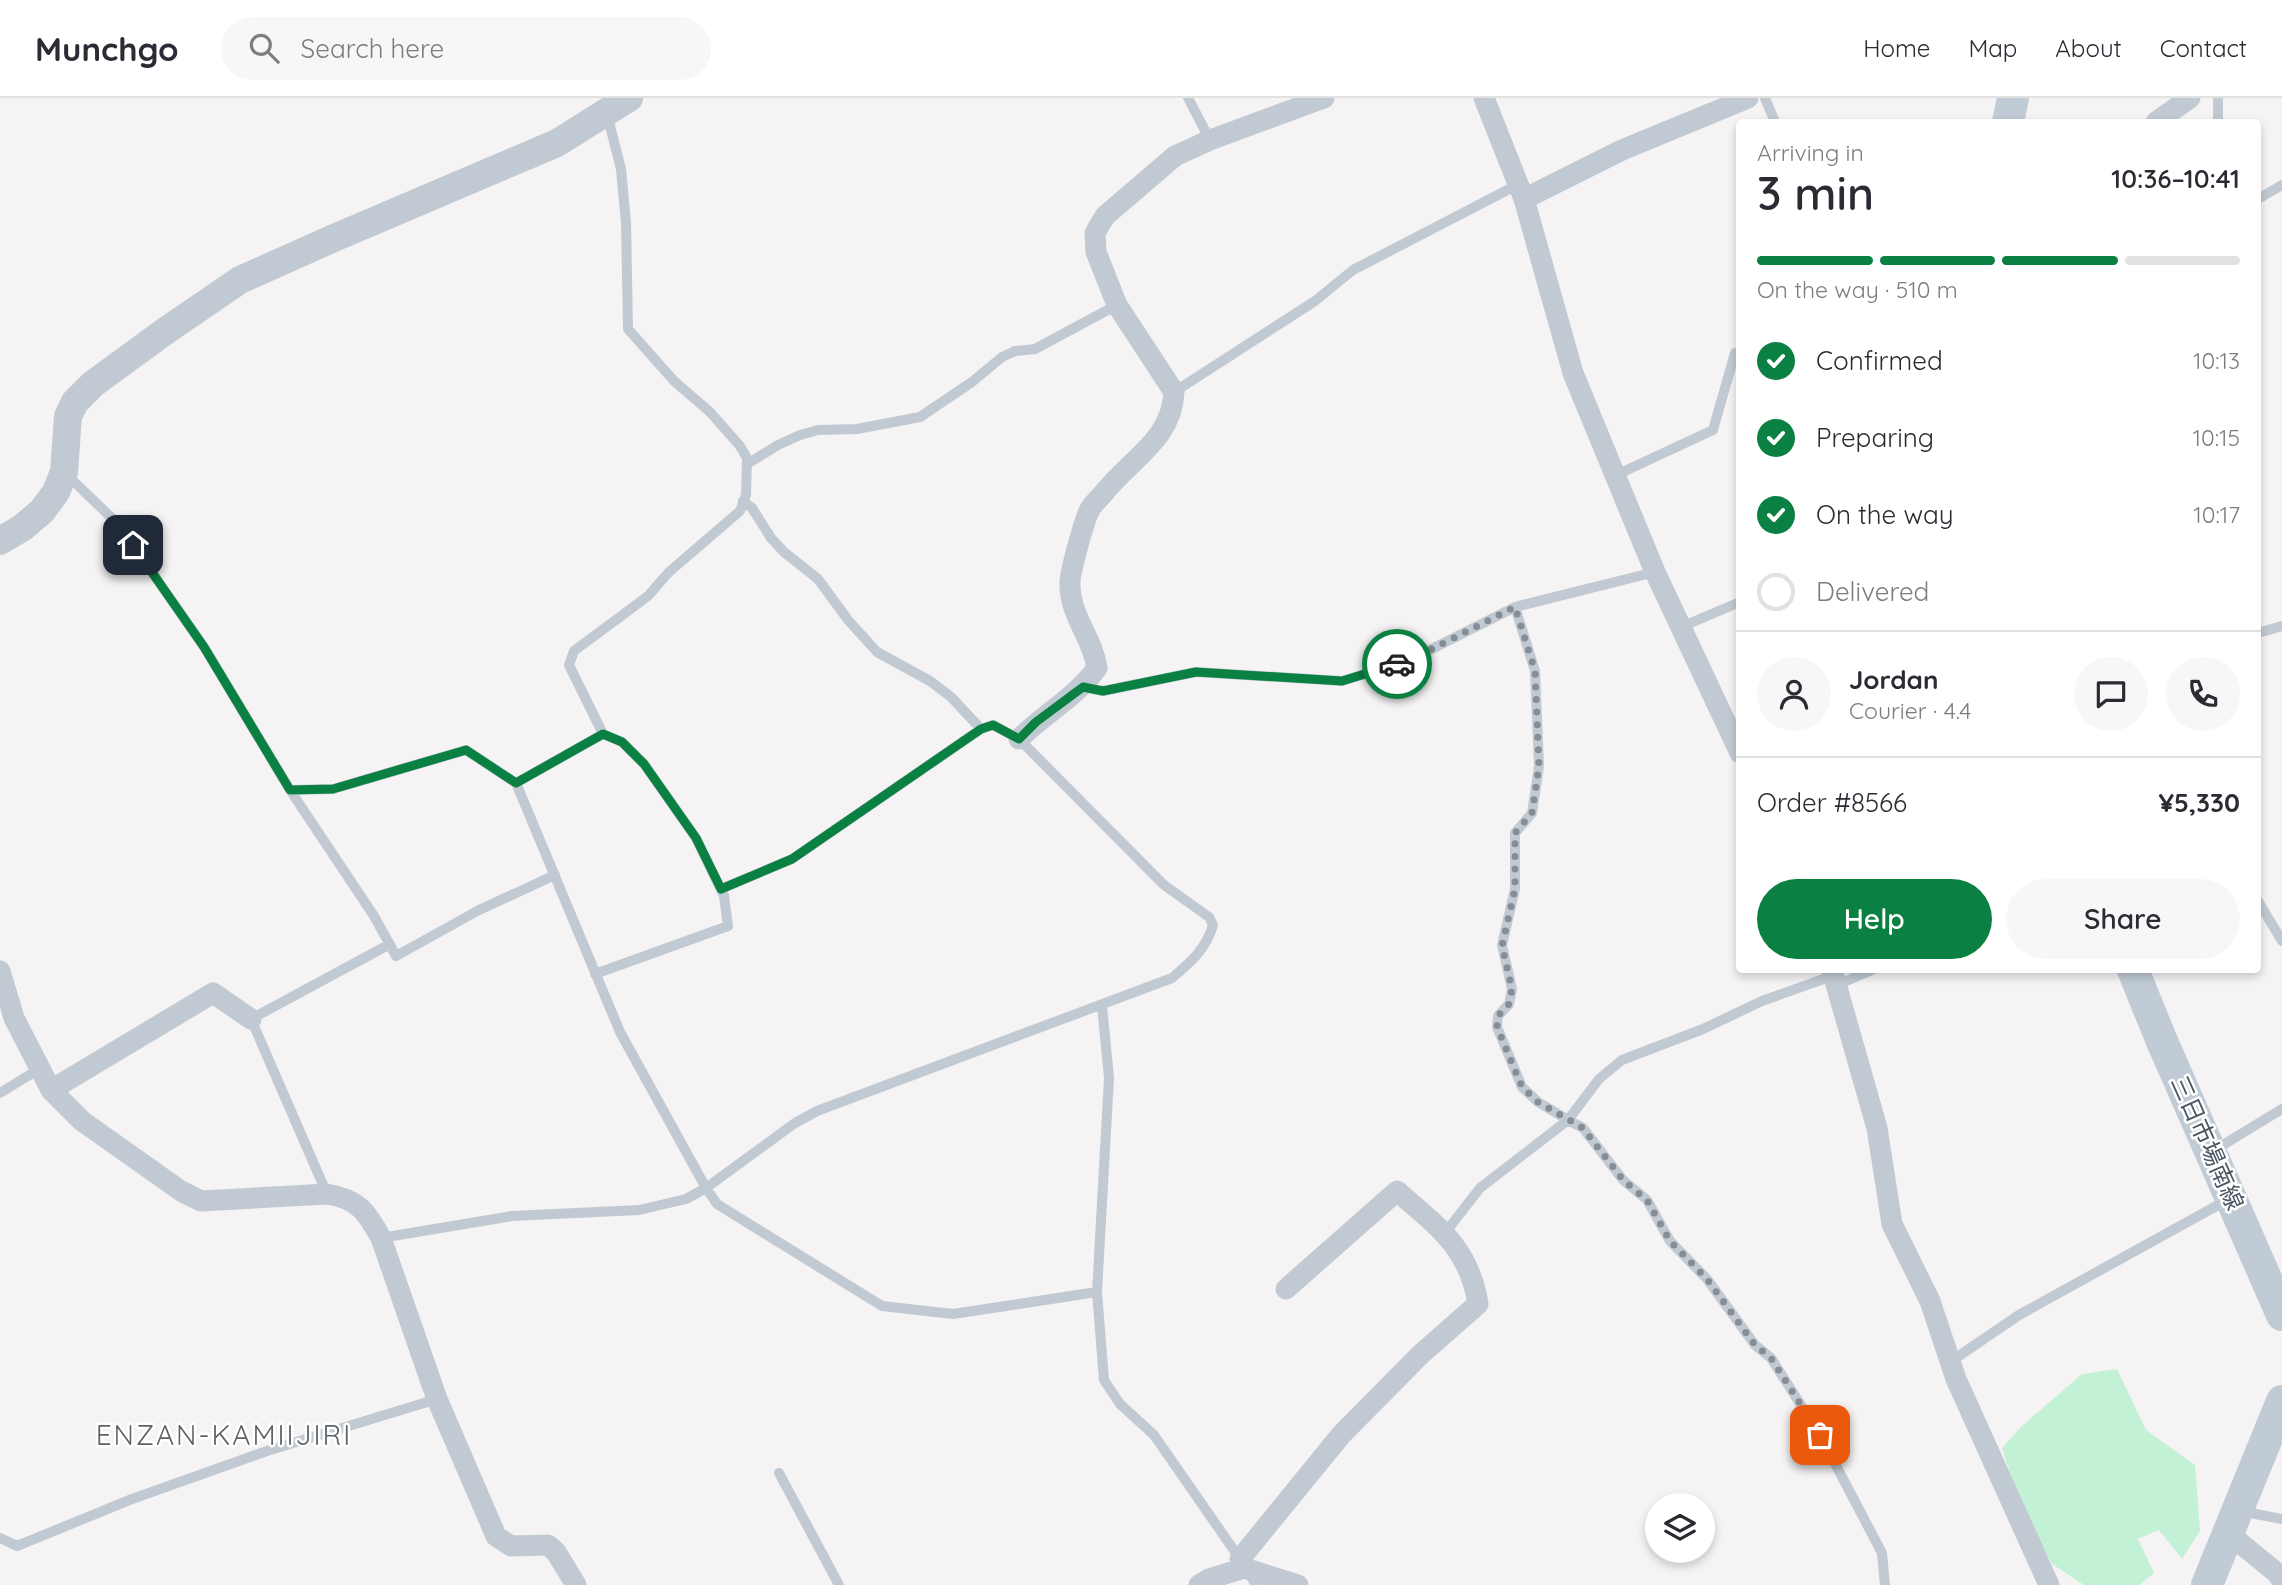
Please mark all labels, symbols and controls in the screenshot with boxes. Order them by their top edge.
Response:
search box [221,17,711,80]
text: Munchgo [35,28,179,69]
icon: search [245,29,283,67]
text: Search here [301,32,444,65]
text: Home [1863,33,1930,63]
text: Map [1968,33,2017,63]
text: About [2055,33,2122,63]
text: Contact [2160,33,2247,63]
text: Arriving in [1757,138,1864,167]
text: 10:36–10:41 [2111,162,2240,195]
text: 3 min [1757,164,1874,222]
text: On the way · 510 m [1757,275,1958,304]
icon: check [1757,342,1795,380]
text: Confirmed [1816,344,1943,377]
text: 10:13 [2193,346,2240,375]
icon: check [1757,419,1795,457]
text: Preparing [1816,421,1934,454]
text: 10:15 [2192,423,2240,452]
icon: check [1757,496,1795,534]
text: On the way [1816,498,1954,531]
text: 10:17 [2193,500,2240,529]
pin [103,515,163,575]
icon: home [114,526,152,564]
text: Delivered [1816,575,1929,608]
courier [1362,629,1432,699]
icon: car [1378,645,1416,683]
button: person [1757,657,1831,731]
button: chat [2074,657,2148,731]
button: phone [2166,657,2240,731]
text: Jordan [1849,663,1938,696]
text: Courier · 4.4 [1849,696,1971,725]
text: Order #8566 [1757,786,1907,819]
text: ¥5,330 [2158,786,2240,819]
button: Help [1757,879,1992,959]
button: Share [2006,879,2240,959]
street label: 三日市場南線 [2165,1071,2251,1214]
pin [1790,1405,1850,1465]
icon: bag [1801,1416,1839,1454]
district label: ENZAN-KAMIIJIRI [96,1417,352,1452]
map controls [1645,1493,1715,1563]
button: layers [1645,1493,1715,1563]

